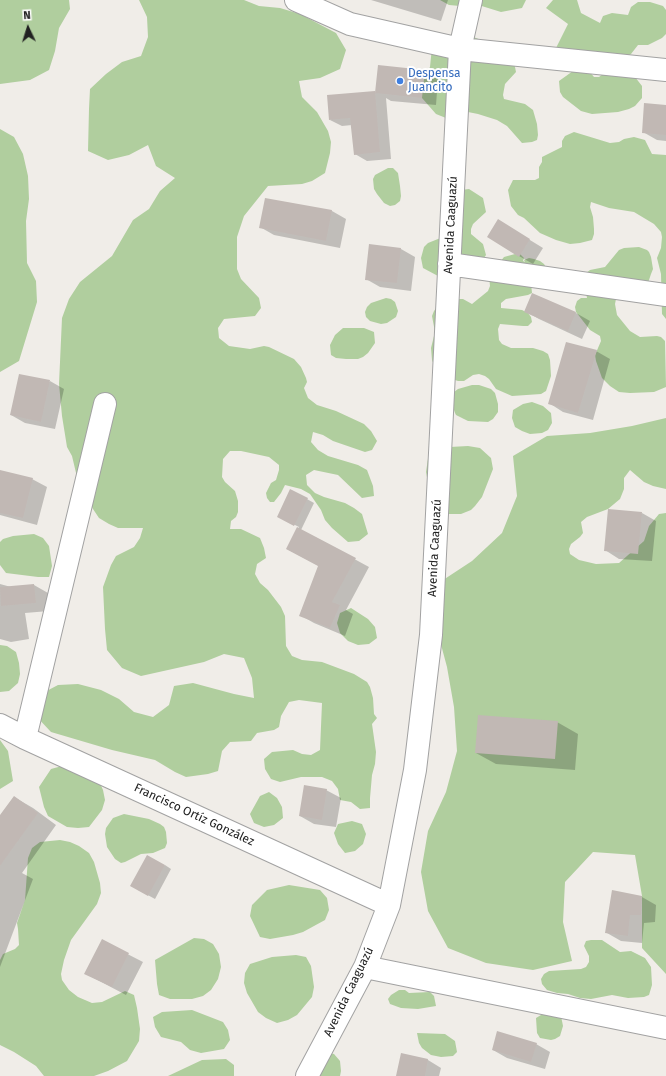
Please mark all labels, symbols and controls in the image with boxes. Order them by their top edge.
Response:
north arrow [8,8,48,48]
text: N [23,9,31,22]
place label: Despensa Juancito [408,67,461,95]
marker: Despensa Juancito [395,76,405,86]
street label: Avenida Caaguazú [441,176,461,274]
street label: Avenida Caaguazú [425,499,445,597]
street label: Francisco Ortíz González [132,781,256,849]
street label: Avenida Caaguazú [321,945,377,1039]

